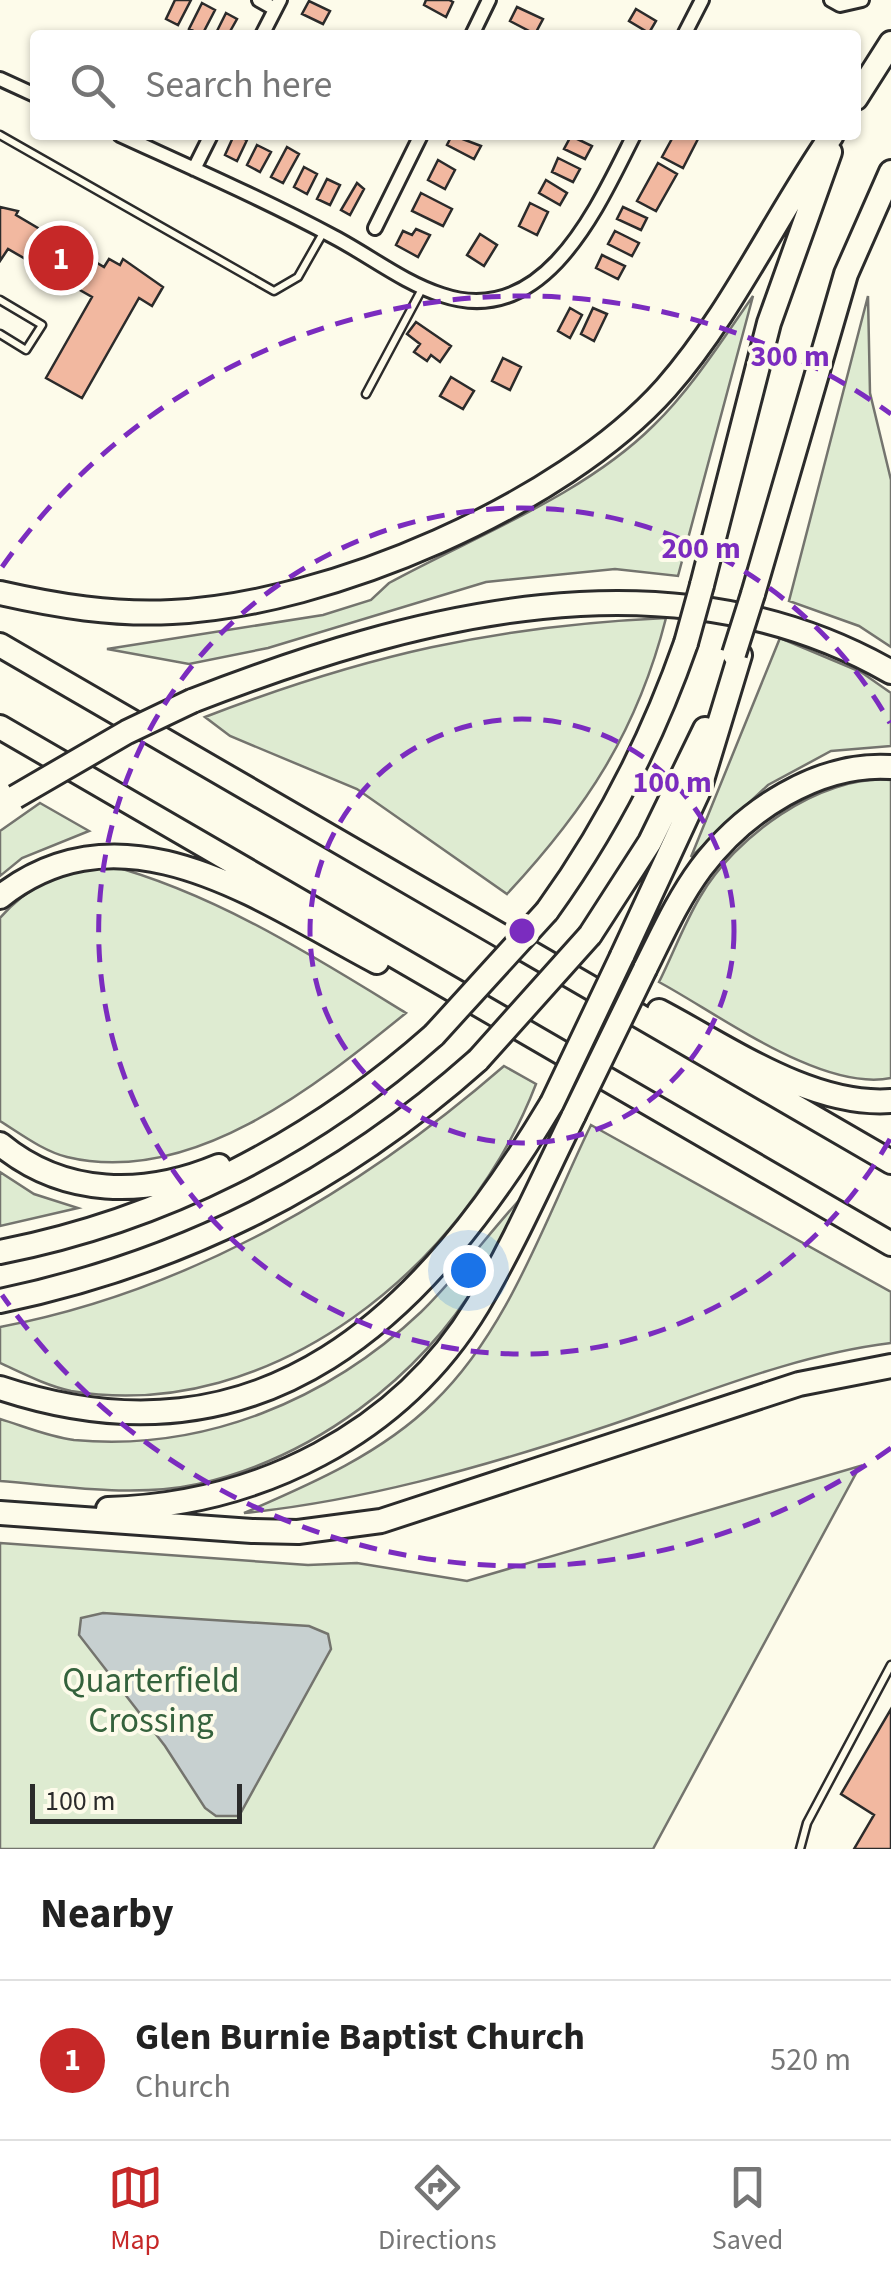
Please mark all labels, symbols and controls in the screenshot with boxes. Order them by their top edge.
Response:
search box [30,30,861,140]
icon: search [65,58,120,113]
text: Search here [145,58,332,112]
pin: 1 [28,220,94,296]
text: 300 m [750,335,830,378]
text: 200 m [661,527,741,570]
text: 100 m [632,761,712,804]
centre of rings [504,913,540,949]
your location [443,1245,494,1296]
park label: Quarterfield Crossing [62,1656,240,1746]
scale bar [30,1779,242,1824]
text: 100 m [45,1781,116,1821]
text: Nearby [40,1884,174,1944]
text: Glen Burnie Baptist Church [135,2010,585,2064]
text: 1 [64,2037,81,2083]
text: 520 m [770,2037,851,2083]
text: Church [135,2064,231,2110]
tab: Map [108,2160,163,2260]
tab: Directions [378,2160,497,2260]
tab: Saved [712,2160,783,2260]

